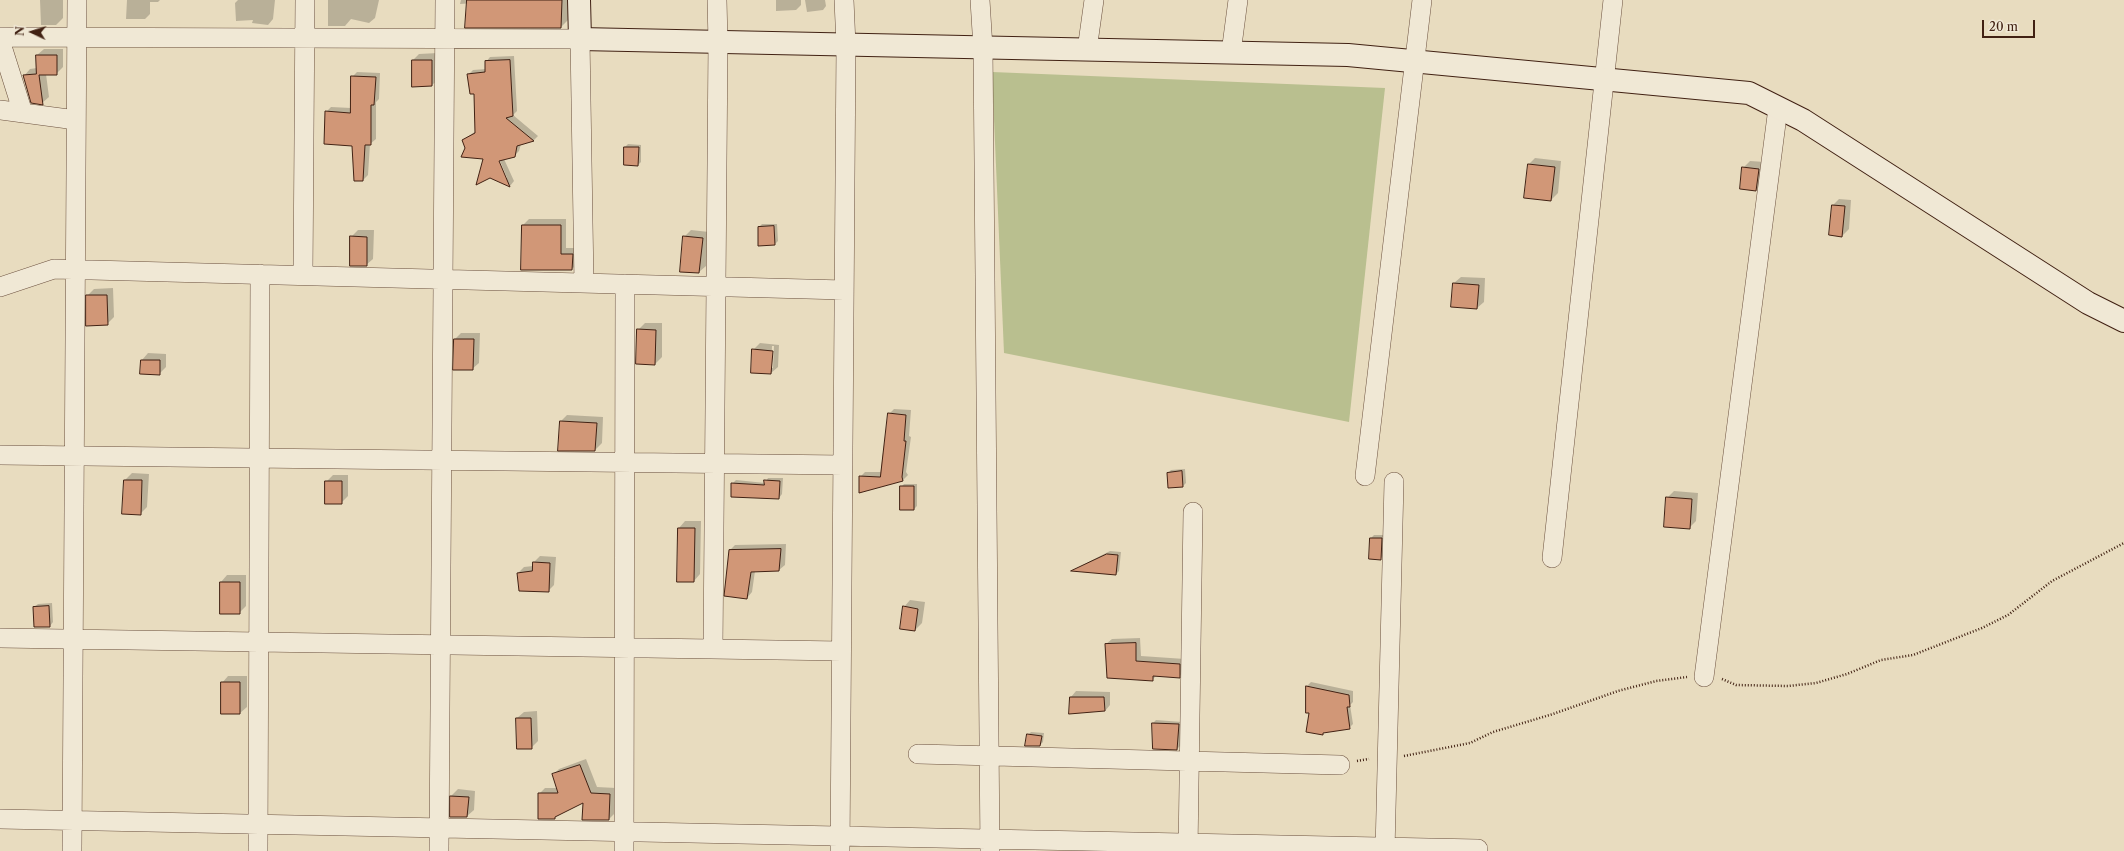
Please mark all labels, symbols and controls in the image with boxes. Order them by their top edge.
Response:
north arrow [12,12,52,52]
scale bar [1984,12,2037,38]
text: 20 m [1989,19,2018,34]
text: N [13,26,27,36]

